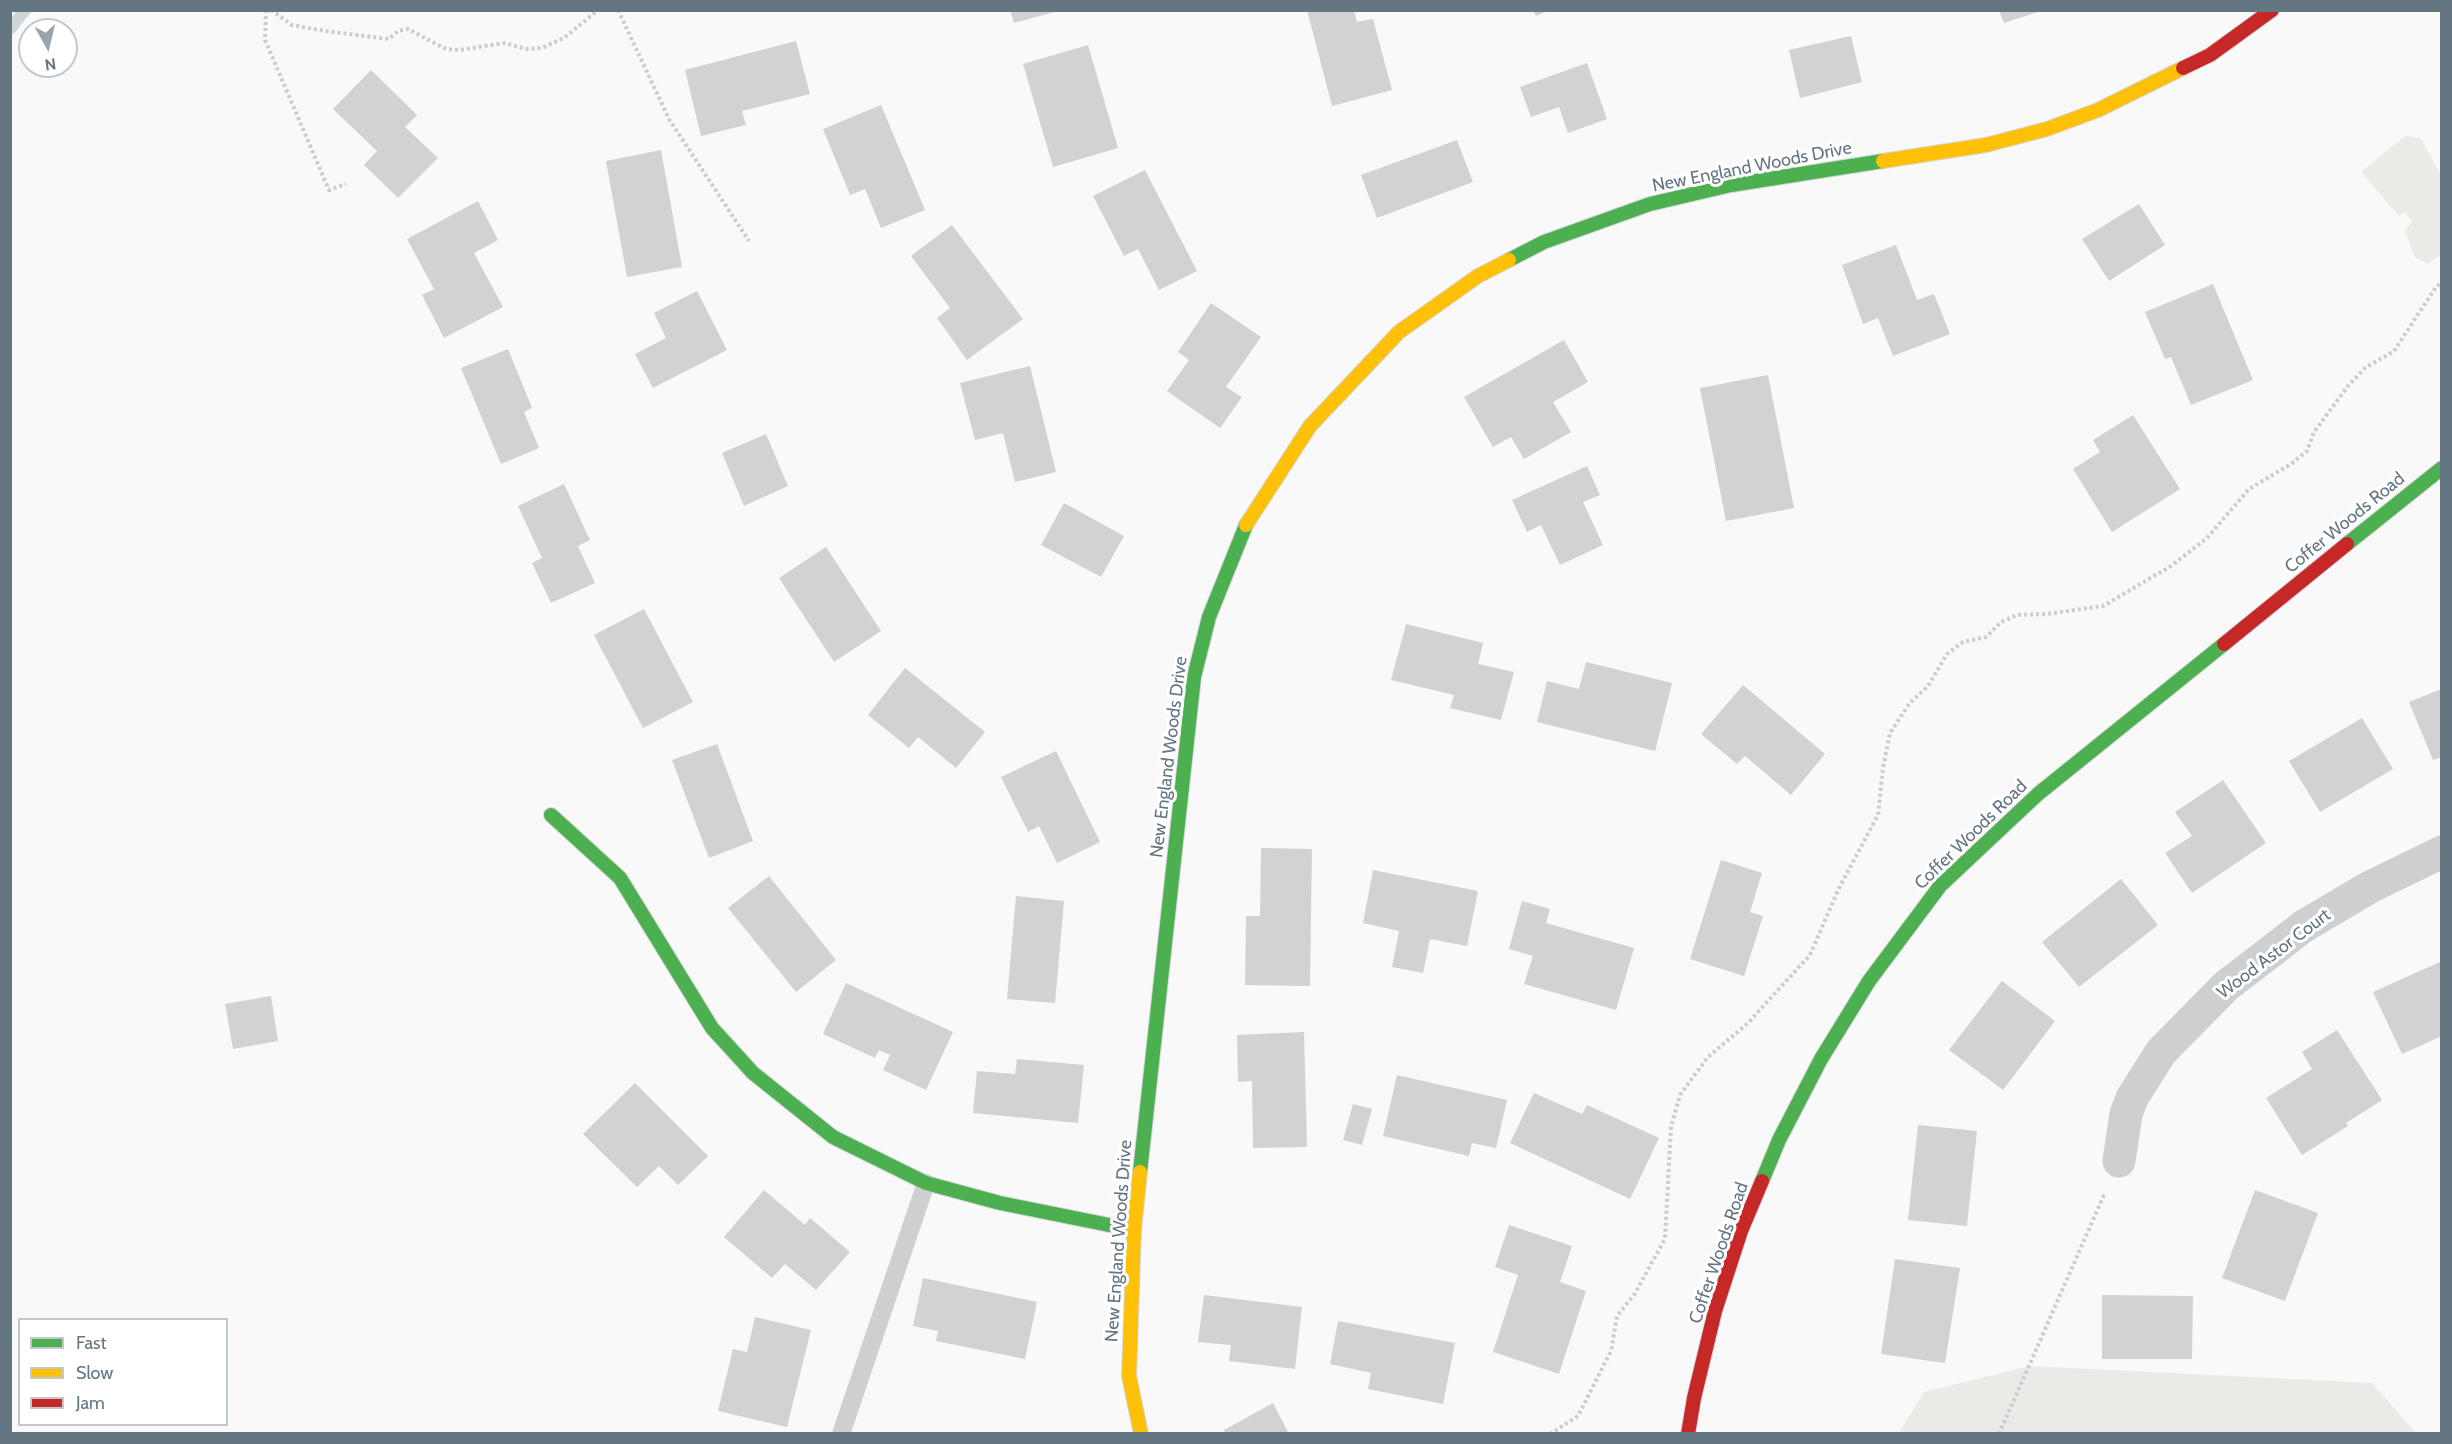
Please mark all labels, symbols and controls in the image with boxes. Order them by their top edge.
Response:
north arrow [18,18,78,78]
text: N [43,54,57,75]
street label: New England Woods Drive [1651,137,1853,197]
street label: Coffer Woods Road [2281,468,2409,578]
street label: New England Woods Drive [1146,655,1192,859]
street label: Coffer Woods Road [1910,776,2032,894]
street label: Wood Astor Court [2213,904,2335,1004]
street label: New England Woods Drive [1101,1139,1137,1343]
street label: Coffer Woods Road [1685,1180,1753,1326]
legend [18,1318,228,1426]
text: Fast [76,1332,107,1354]
text: Slow [76,1362,113,1384]
text: Jam [76,1392,105,1414]

